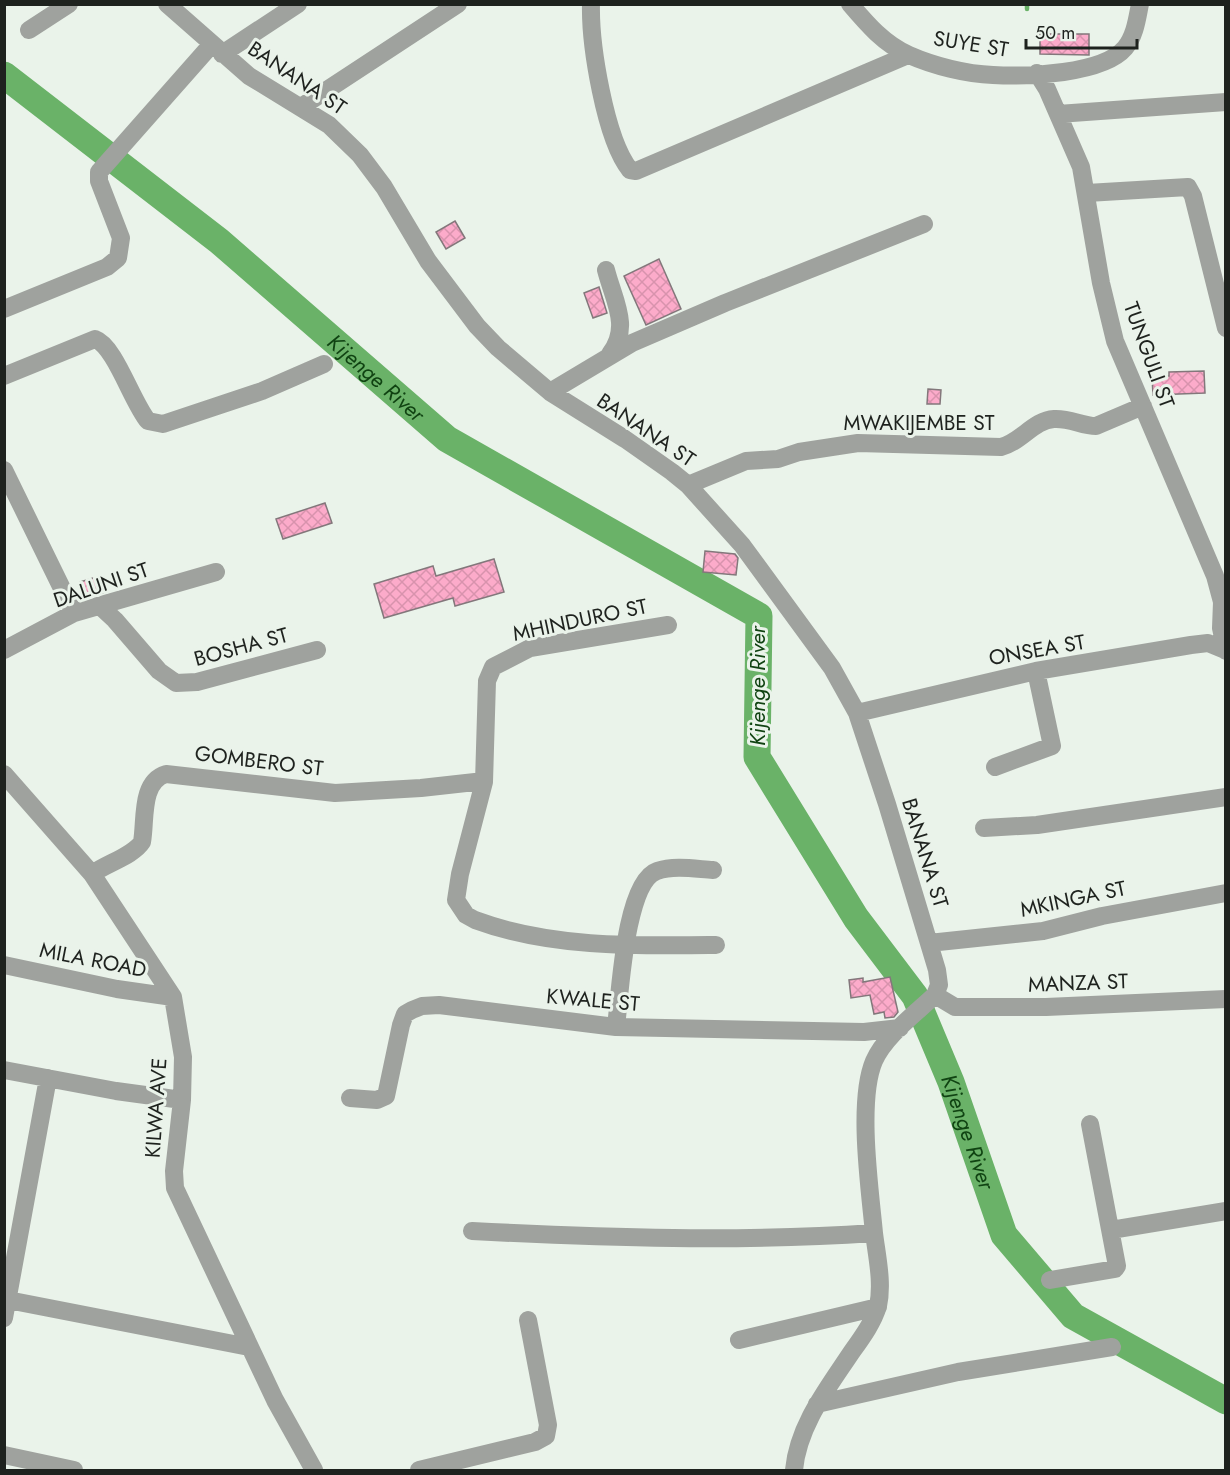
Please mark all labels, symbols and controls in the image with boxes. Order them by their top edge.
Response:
scale bar [1026,12,1137,50]
text: 50 m [1035,20,1075,46]
street label: SUYE ST [931,23,1011,65]
street label: BANANA ST [242,34,352,122]
street label: TUNGULI ST [1116,298,1182,412]
water label: Kijenge River [321,326,433,430]
street label: BANANA ST [591,386,701,474]
street label: MWAKIJEMBE ST [843,408,995,438]
street label: DALUNI ST [49,555,153,615]
street label: MHINDURO ST [510,591,650,649]
street label: BOSHA ST [191,620,292,674]
water label: Kijenge River [741,624,773,746]
street label: ONSEA ST [986,627,1088,673]
street label: GOMBERO ST [193,738,325,784]
street label: BANANA ST [894,795,956,912]
street label: MKINGA ST [1017,873,1129,925]
street label: MILA ROAD [37,935,149,985]
street label: MANZA ST [1027,966,1129,1000]
street label: KWALE ST [545,981,641,1019]
street label: KILWA AVE [138,1057,174,1159]
water label: Kijenge River [933,1069,1004,1195]

